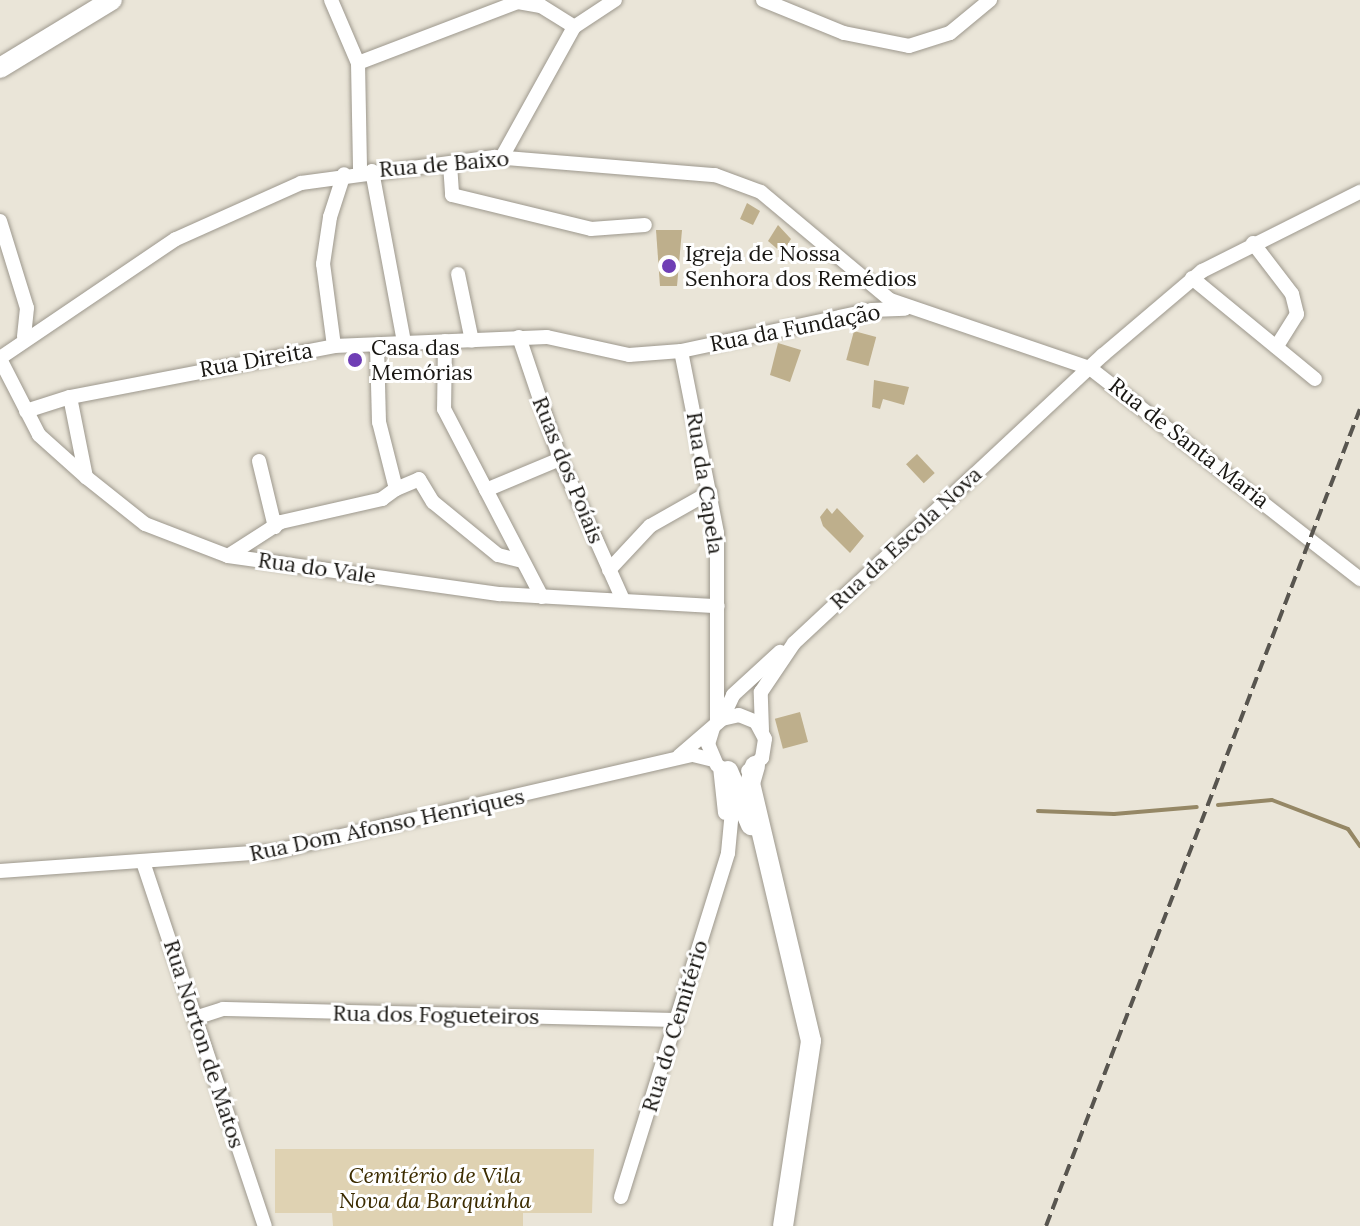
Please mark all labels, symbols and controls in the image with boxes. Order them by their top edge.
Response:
street label: Rua de Baixo [378,145,510,183]
place label: Igreja de Nossa Senhora dos Remédios [685,240,917,292]
marker: Igreja de Nossa Senhora dos Remédios [660,257,678,275]
street label: Rua da Fundação [708,299,882,357]
place label: Casa das Memórias [371,334,473,386]
street label: Rua Direita [197,337,315,383]
marker: Casa das Memórias [346,351,364,369]
street label: Rua de Santa Maria [1104,372,1274,514]
street label: Ruas dos Poíais [527,393,609,547]
street label: Rua da Capela [681,410,729,556]
street label: Rua da Escola Nova [825,461,987,615]
street label: Rua do Vale [256,547,378,589]
street label: Rua Dom Afonso Henriques [247,783,527,867]
street label: Rua Norton de Matos [158,936,250,1152]
street label: Rua do Cemitério [636,937,714,1115]
street label: Rua dos Fogueteiros [332,1000,540,1030]
park label: Cemitério de Vila Nova da Barquinha [339,1162,531,1214]

